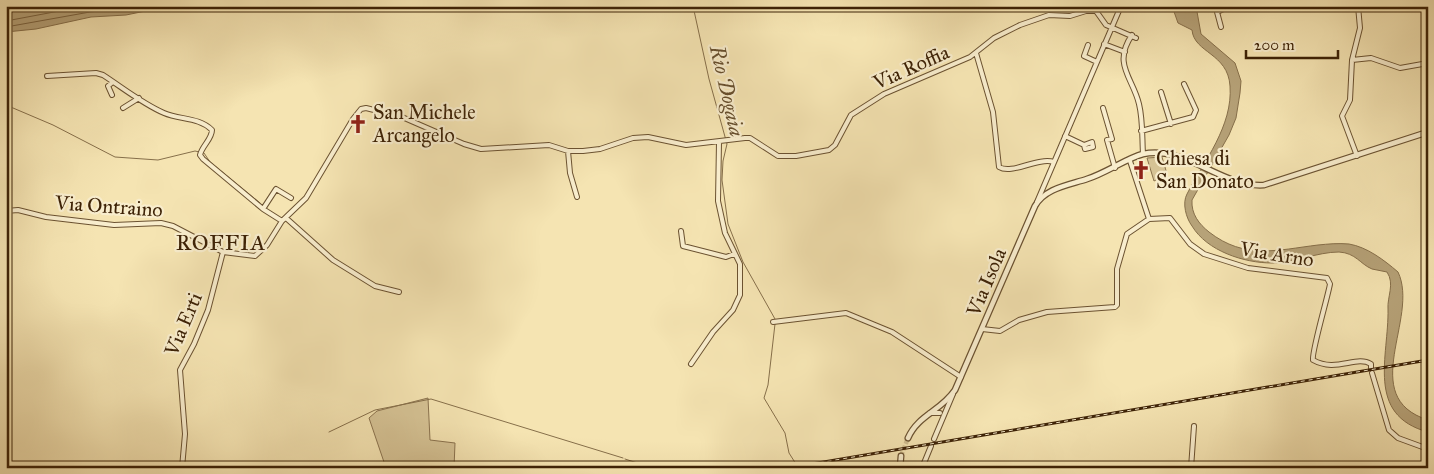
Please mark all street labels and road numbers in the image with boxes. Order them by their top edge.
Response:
street label: Via Roffia [868,39,953,95]
street label: Via Ontraino [53,190,164,222]
street label: Via Arno [1238,236,1316,272]
street label: Via Isola [961,244,1011,321]
street label: Via Erti [159,288,207,360]

